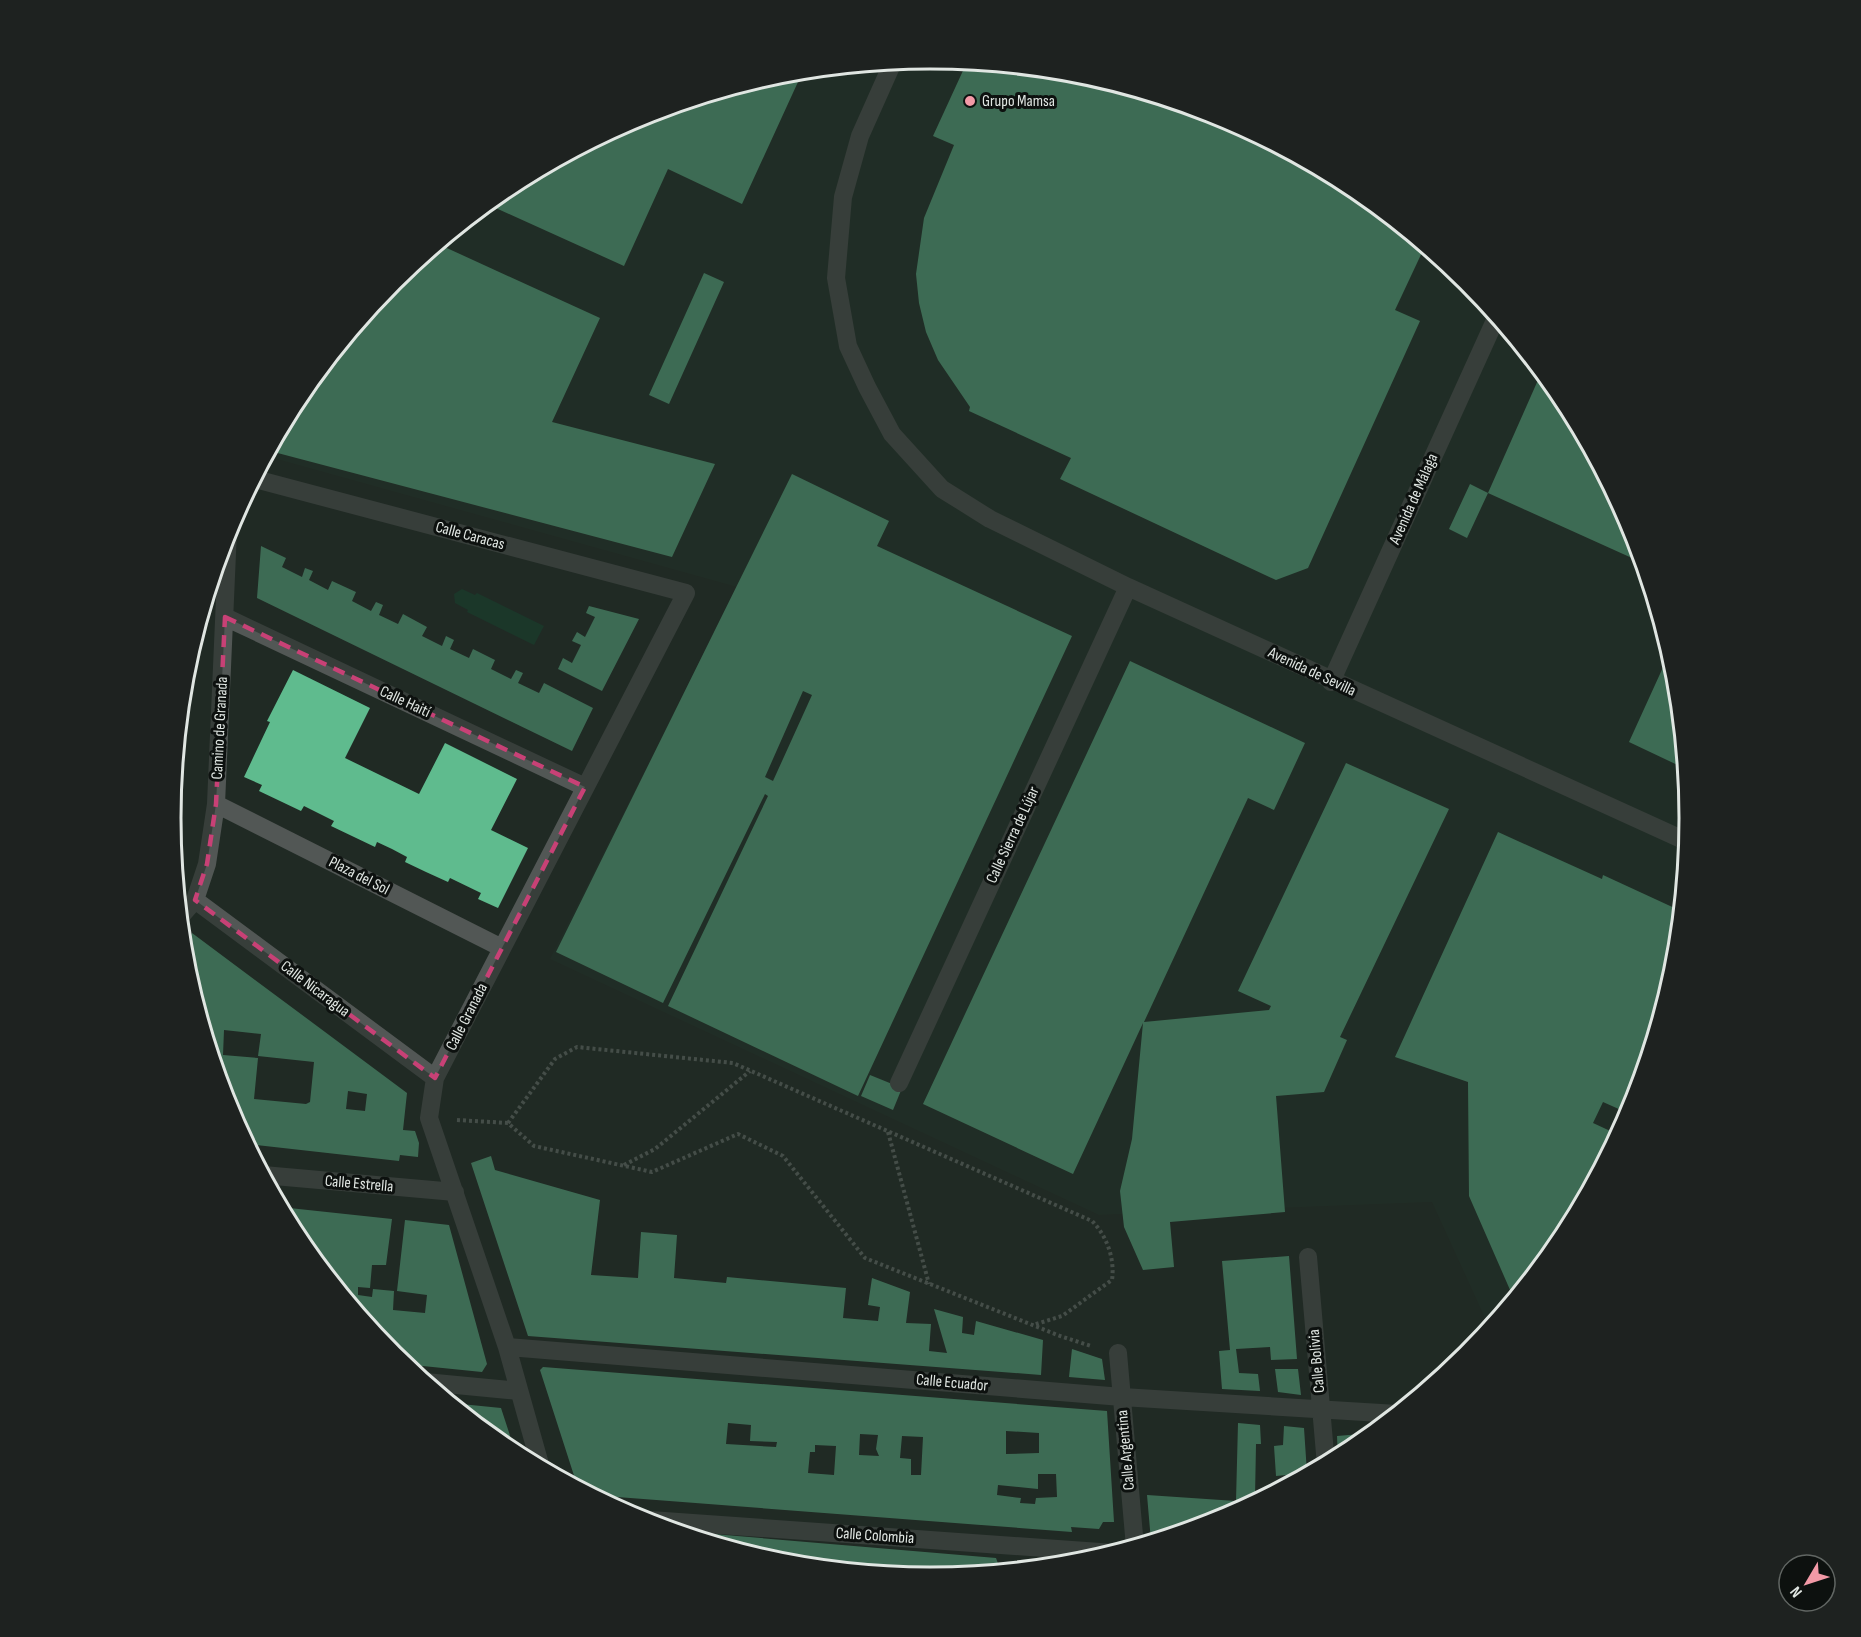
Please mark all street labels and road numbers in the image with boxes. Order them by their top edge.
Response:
street label: Avenida de Málaga [1385,451,1442,548]
street label: Calle Caracas [433,518,507,554]
street label: Avenida de Sevilla [1264,643,1359,701]
street label: Camino de Granada [208,676,232,780]
street label: Calle Haití [377,682,433,722]
street label: Calle Sierra de Lújar [982,783,1044,886]
street label: Plaza del Sol [326,853,392,899]
street label: Calle Nicaragua [277,957,353,1021]
street label: Calle Granada [442,980,492,1054]
street label: Calle Estrella [324,1172,394,1196]
street label: Calle Bolivia [1305,1328,1329,1394]
street label: Calle Ecuador [915,1370,989,1396]
street label: Calle Argentina [1113,1409,1139,1491]
street label: Calle Colombia [835,1524,915,1548]

